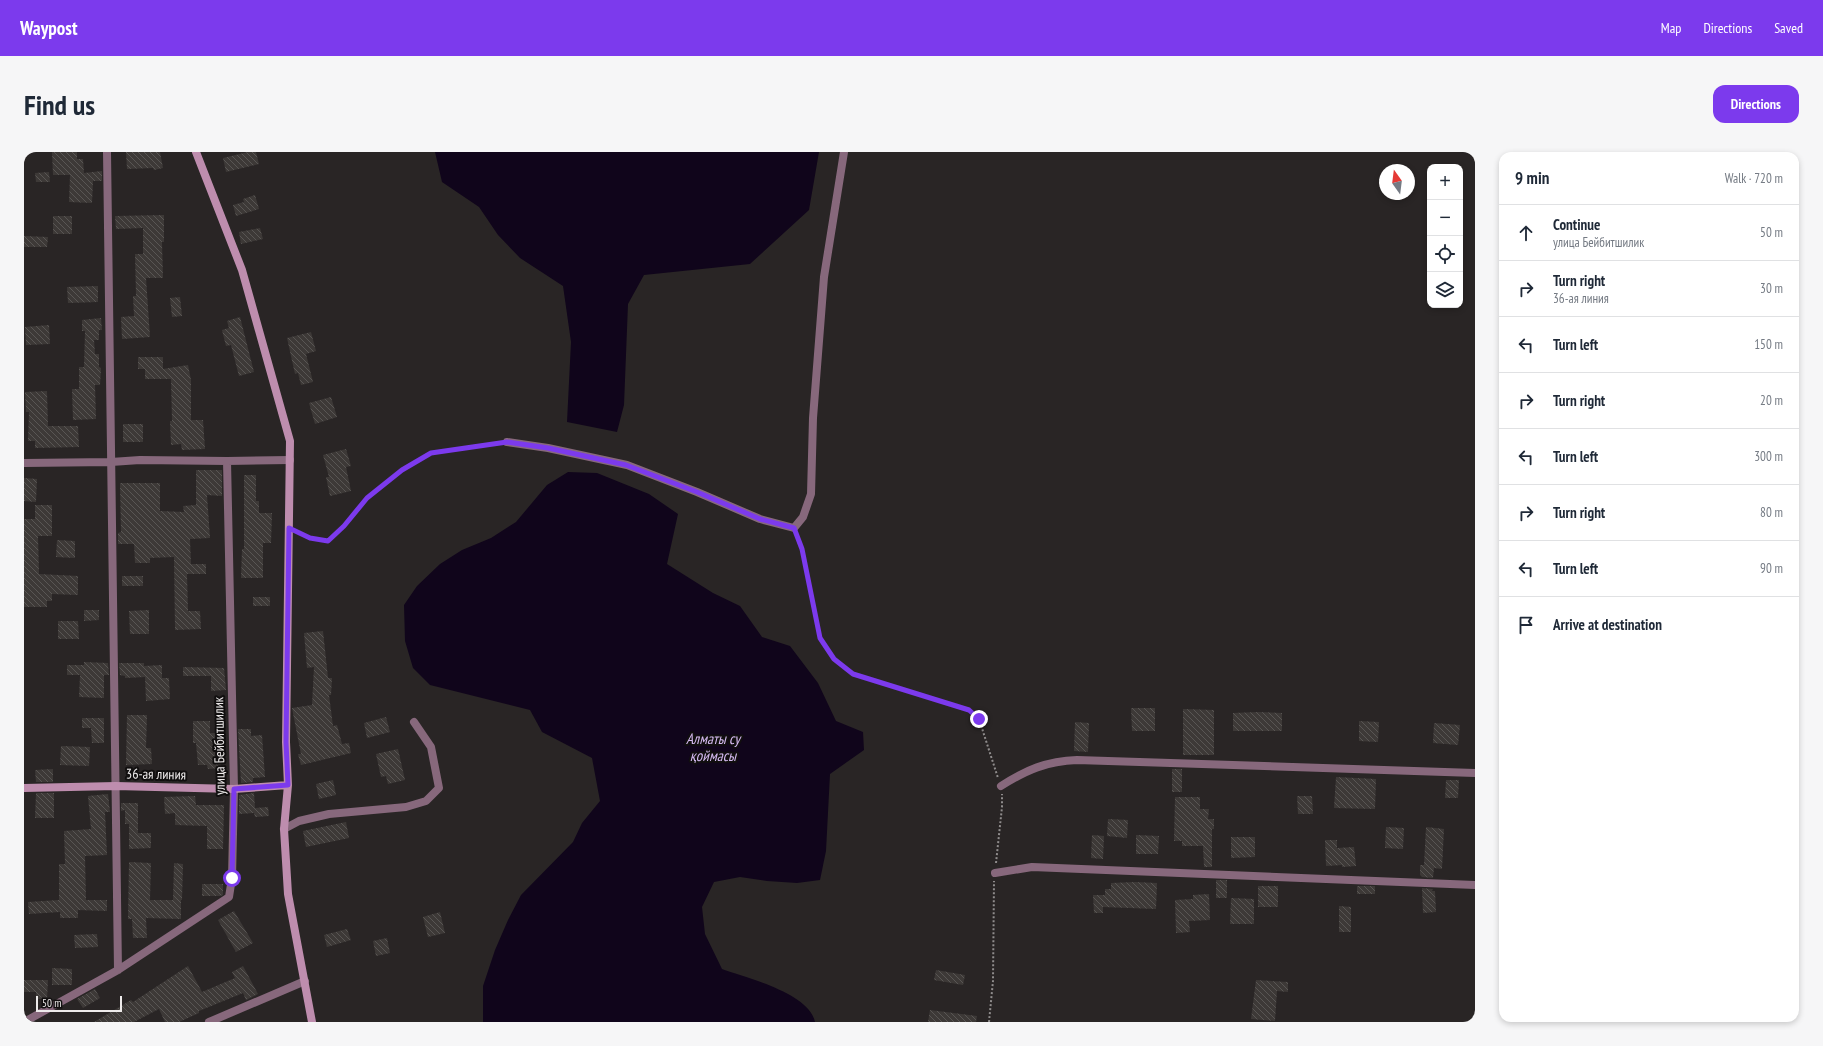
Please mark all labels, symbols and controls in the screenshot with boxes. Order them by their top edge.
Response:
text: Waypost [20,16,77,40]
text: Map [1661,19,1681,37]
text: Directions [1703,19,1752,37]
text: Saved [1774,19,1803,37]
button: Directions [1713,85,1799,123]
text: Find us [24,86,95,123]
north arrow [1379,164,1415,200]
map controls [1427,164,1463,308]
button: + [1427,164,1463,200]
text: 9 min [1515,167,1549,189]
text: Walk · 720 m [1725,170,1783,187]
button: − [1427,200,1463,236]
text: Continue [1553,215,1600,234]
icon: ahead [1515,222,1537,244]
text: 50 m [1760,224,1783,241]
text: улица Бейбитшилик [1553,234,1644,251]
button: locate [1427,236,1463,272]
text: Turn right [1553,271,1605,290]
button: layers [1427,272,1463,308]
icon: right [1515,278,1537,300]
text: 30 m [1760,280,1783,297]
text: 36-ая линия [1553,290,1609,307]
icon: left [1515,334,1537,356]
text: Turn left [1553,335,1598,354]
text: 150 m [1754,336,1783,353]
icon: right [1515,390,1537,412]
text: Turn right [1553,391,1605,410]
text: 20 m [1760,392,1783,409]
icon: left [1515,446,1537,468]
text: Turn left [1553,447,1598,466]
text: 300 m [1754,448,1783,465]
icon: right [1515,502,1537,524]
text: Turn right [1553,503,1605,522]
text: 80 m [1760,504,1783,521]
icon: left [1515,558,1537,580]
text: Turn left [1553,559,1598,578]
text: 90 m [1760,560,1783,577]
icon: arrive [1515,614,1537,636]
text: Arrive at destination [1553,615,1662,634]
street label: улица Бейбитшилик [209,696,229,795]
route end [970,710,988,728]
water label: Алматы су қоймасы [686,729,742,765]
street label: 36-ая линия [126,764,186,784]
route start [223,869,241,887]
scale bar [36,994,122,1013]
text: 50 m [42,996,61,1010]

